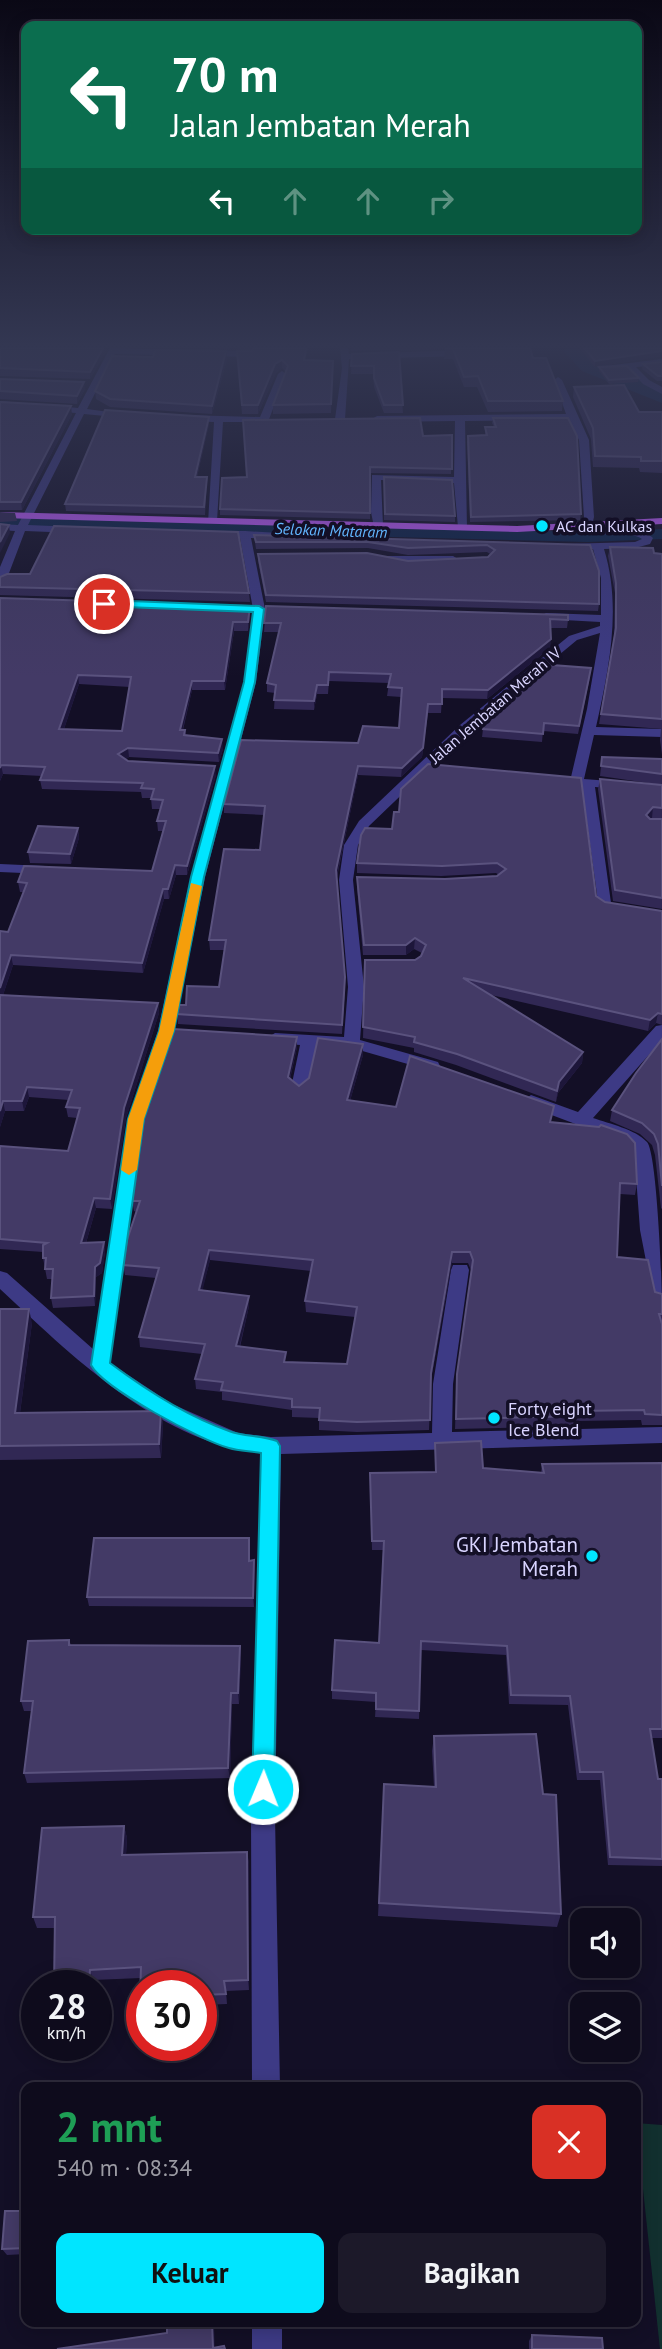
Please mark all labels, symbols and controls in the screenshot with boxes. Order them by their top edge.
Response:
text: 70 m [171,42,278,106]
icon: left [56,49,147,140]
text: Jalan Jembatan Merah [171,104,471,146]
icon: left [203,182,241,220]
icon: ahead [276,182,314,220]
icon: ahead [349,182,387,220]
icon: right [422,182,460,220]
place label: AC dan Kulkas [556,516,653,536]
water label: Selokan Mataram [274,518,388,542]
marker: AC dan Kulkas [534,518,550,534]
pin [74,574,134,634]
icon: arrive [85,585,123,623]
street label: Jalan Jembatan Merah IV [424,642,566,768]
place label: Forty eight Ice Blend [508,1397,592,1441]
marker: Forty eight Ice Blend [486,1410,502,1426]
place label: GKI Jembatan Merah [456,1531,578,1582]
marker: GKI Jembatan Merah [584,1548,600,1564]
position arrow [226,1752,300,1826]
map controls [570,1908,640,2062]
button: sound [570,1908,640,1978]
speed limit sign: 30 [126,1970,217,2061]
text: 28 [47,1983,86,2029]
button: layers [570,1992,640,2062]
text: km/h [47,2021,86,2044]
text: 2 mnt [56,2099,162,2154]
button: close [532,2105,606,2179]
text: 540 m · 08:34 [56,2153,192,2182]
button: Keluar [56,2233,324,2313]
button: Bagikan [338,2233,606,2313]

